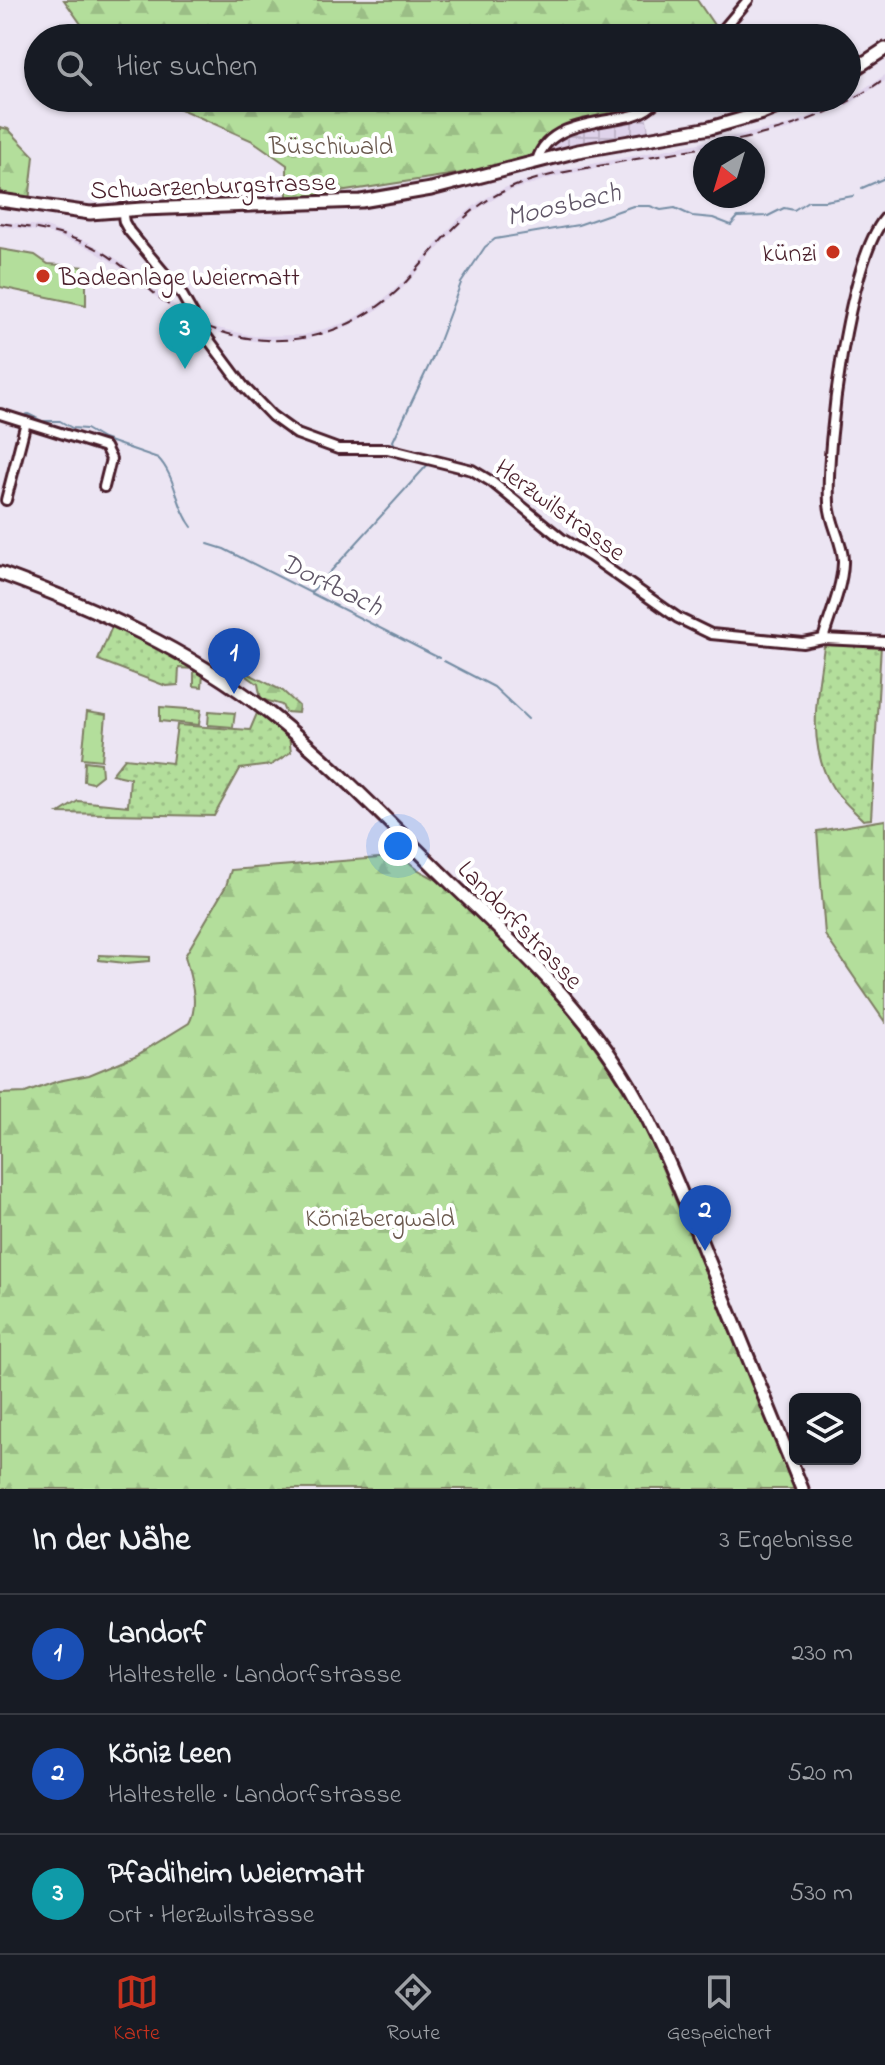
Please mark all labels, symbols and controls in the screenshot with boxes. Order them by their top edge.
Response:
search box [24,24,861,112]
icon: search [52,46,96,90]
text: Hier suchen [116,46,257,90]
park label: Büschiwald [268,129,393,167]
north arrow [693,136,765,208]
street label: Schwarzenburgstrasse [90,165,337,211]
water label: Moosbach [503,173,626,239]
place label: künzi [762,236,817,274]
marker: künzi [824,243,842,261]
place label: Badeanlage Weiermatt [58,260,300,298]
marker: Badeanlage Weiermatt [34,267,52,285]
pin: 3 [159,303,211,369]
street label: Herzwilstrasse [486,451,633,572]
water label: Dorfbach [272,544,389,629]
pin: 1 [208,628,260,694]
your location [378,826,418,866]
street label: Landorfstrasse [447,853,591,1000]
pin: 2 [679,1185,731,1251]
park label: Könizbergwald [305,1201,455,1239]
map controls [789,1393,861,1465]
button: layers [789,1393,861,1465]
text: In der Nähe [32,1516,190,1566]
text: 3 Ergebnisse [719,1522,853,1560]
text: Landorf [108,1613,206,1657]
text: 1 [54,1635,62,1673]
text: 230 m [791,1635,853,1673]
text: Haltestelle · Landorfstrasse [108,1657,401,1695]
text: Köniz Leen [108,1733,231,1777]
text: 2 [52,1755,64,1793]
text: 520 m [787,1755,853,1793]
text: Haltestelle · Landorfstrasse [108,1777,401,1815]
text: Pfadiheim Weiermatt [108,1853,364,1897]
text: 3 [53,1875,63,1913]
text: 530 m [789,1875,853,1913]
text: Ort · Herzwilstrasse [108,1897,314,1935]
tab: Karte [113,1970,160,2050]
tab: Route [387,1970,440,2050]
tab: Gespeichert [667,1970,772,2050]

